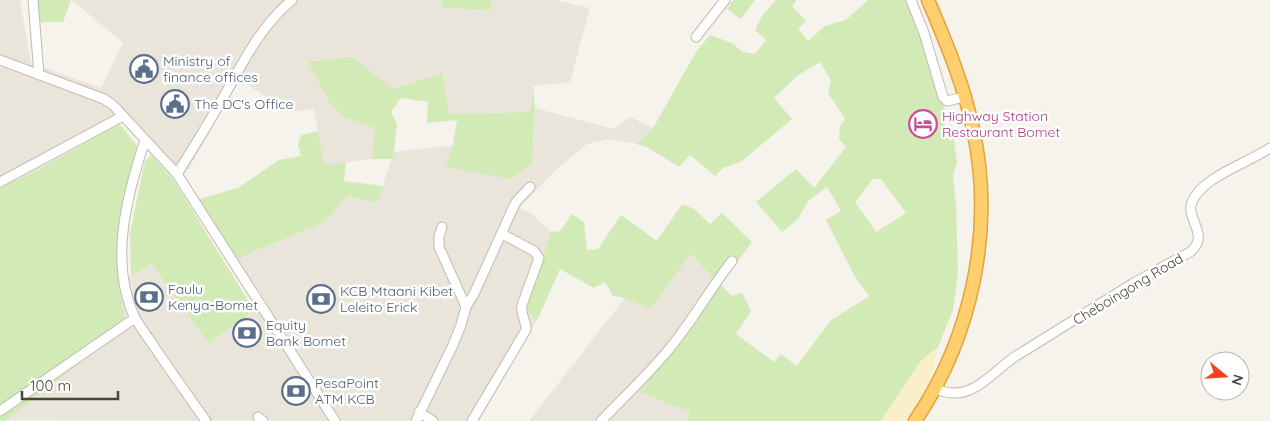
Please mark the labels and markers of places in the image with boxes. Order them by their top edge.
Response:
place label: Ministry of finance offices [163,52,258,86]
public building icon: Ministry of finance offices [129,54,159,84]
public building icon: The DC's Office [160,89,190,119]
place label: The DC's Office [194,95,293,113]
place label: Highway Station Restaurant Bomet [942,107,1060,141]
hotel icon: Highway Station Restaurant Bomet [908,109,938,139]
place label: Faulu Kenya-Bomet [168,280,258,314]
bank icon: Faulu Kenya-Bomet [134,282,164,312]
place label: KCB Mtaani Kibet Leleito Erick [340,282,453,316]
bank icon: KCB Mtaani Kibet Leleito Erick [306,284,336,314]
place label: Equity Bank Bomet [266,316,346,350]
bank icon: Equity Bank Bomet [232,318,262,348]
place label: PesaPoint ATM KCB [315,374,379,408]
bank icon: PesaPoint ATM KCB [281,376,311,406]

